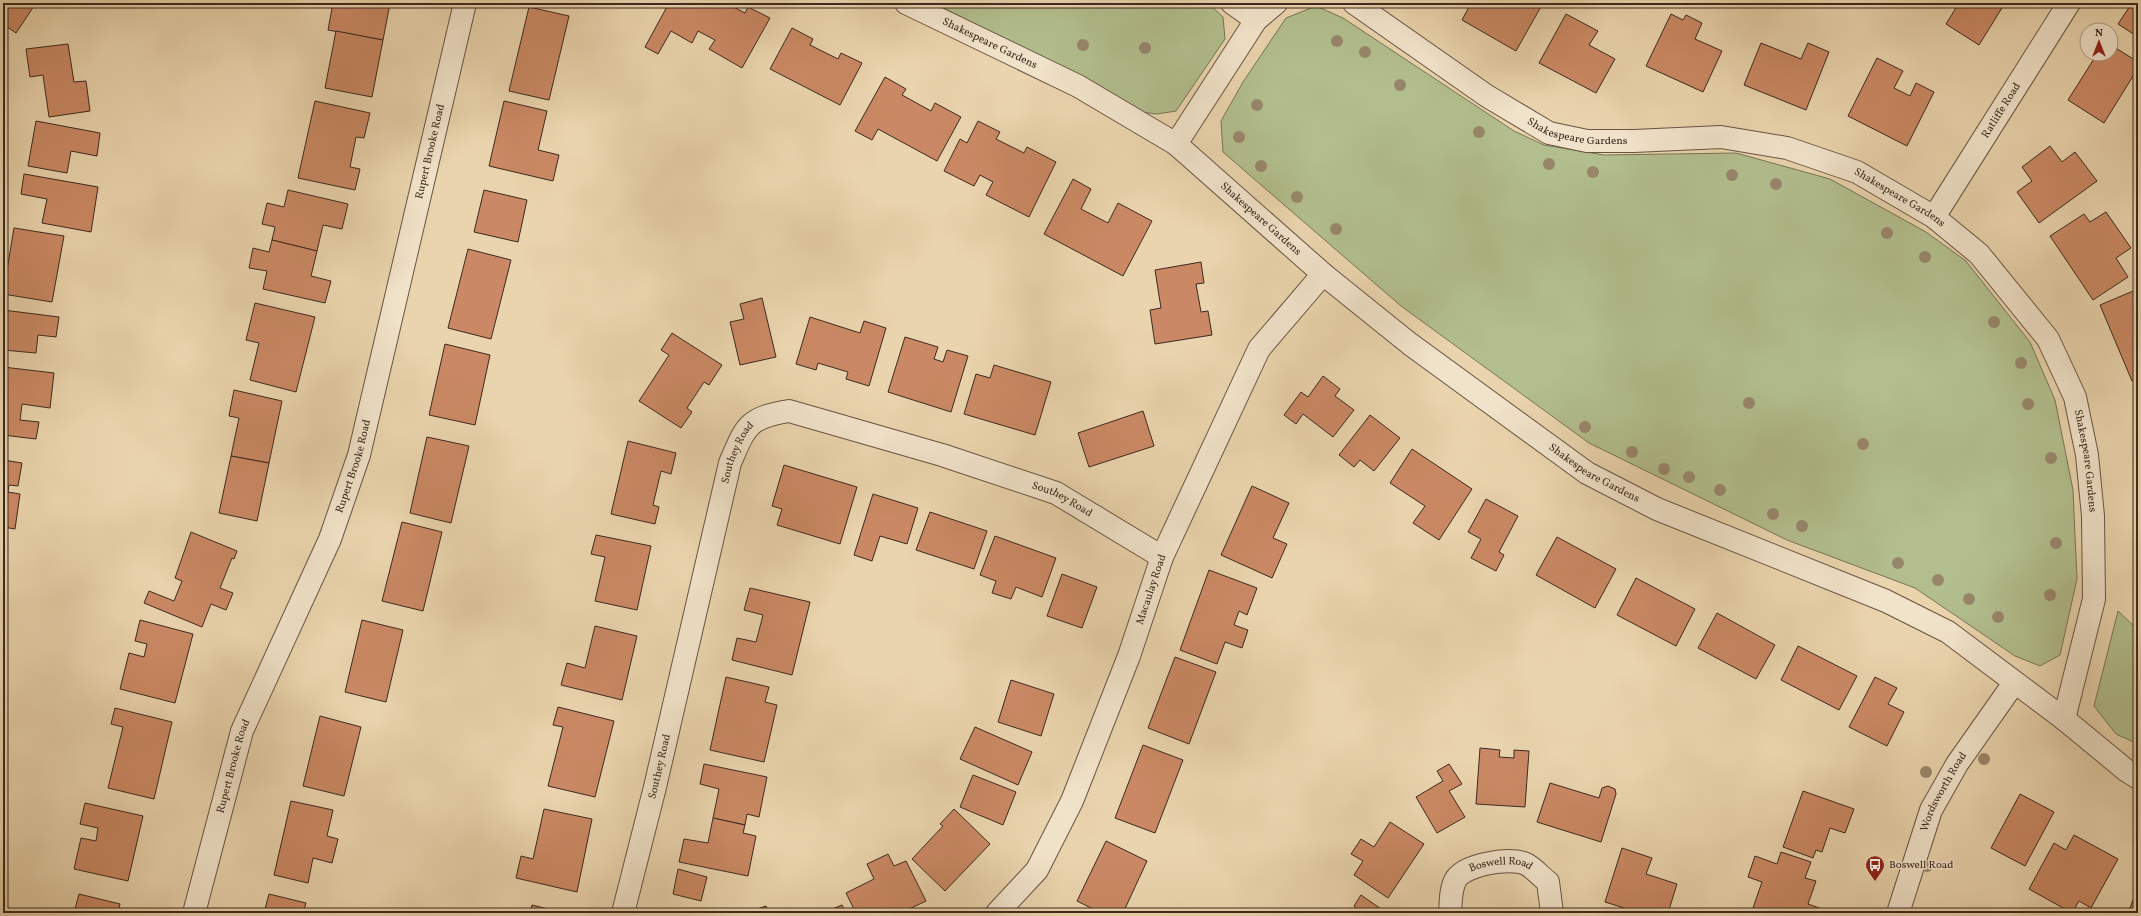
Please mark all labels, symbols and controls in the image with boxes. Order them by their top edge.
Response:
street label: Shakespeare Gardens [940,14,1040,73]
north arrow [2079,22,2119,62]
text: N [2095,26,2103,41]
street label: Ratliffe Road [1978,80,2024,141]
street label: Rupert Brooke Road [412,103,449,201]
street label: Shakespeare Gardens [1524,114,1628,149]
street label: Shakespeare Gardens [1851,164,1949,231]
street label: Shakespeare Gardens [1217,179,1305,259]
street label: Shakespeare Gardens [2070,408,2100,513]
street label: Rupert Brooke Road [332,418,375,515]
street label: Southey Road [718,418,757,485]
street label: Shakespeare Gardens [1546,440,1642,506]
street label: Southey Road [1030,478,1095,521]
street label: Macaulay Road [1132,552,1170,627]
street label: Rupert Brooke Road [213,717,254,815]
street label: Southey Road [645,733,675,801]
street label: Wordsworth Road [1917,749,1971,833]
street label: Boswell Road [1467,854,1536,876]
bus stop icon: Boswell Road [1864,854,1886,882]
place label: Boswell Road [1889,858,1953,873]

